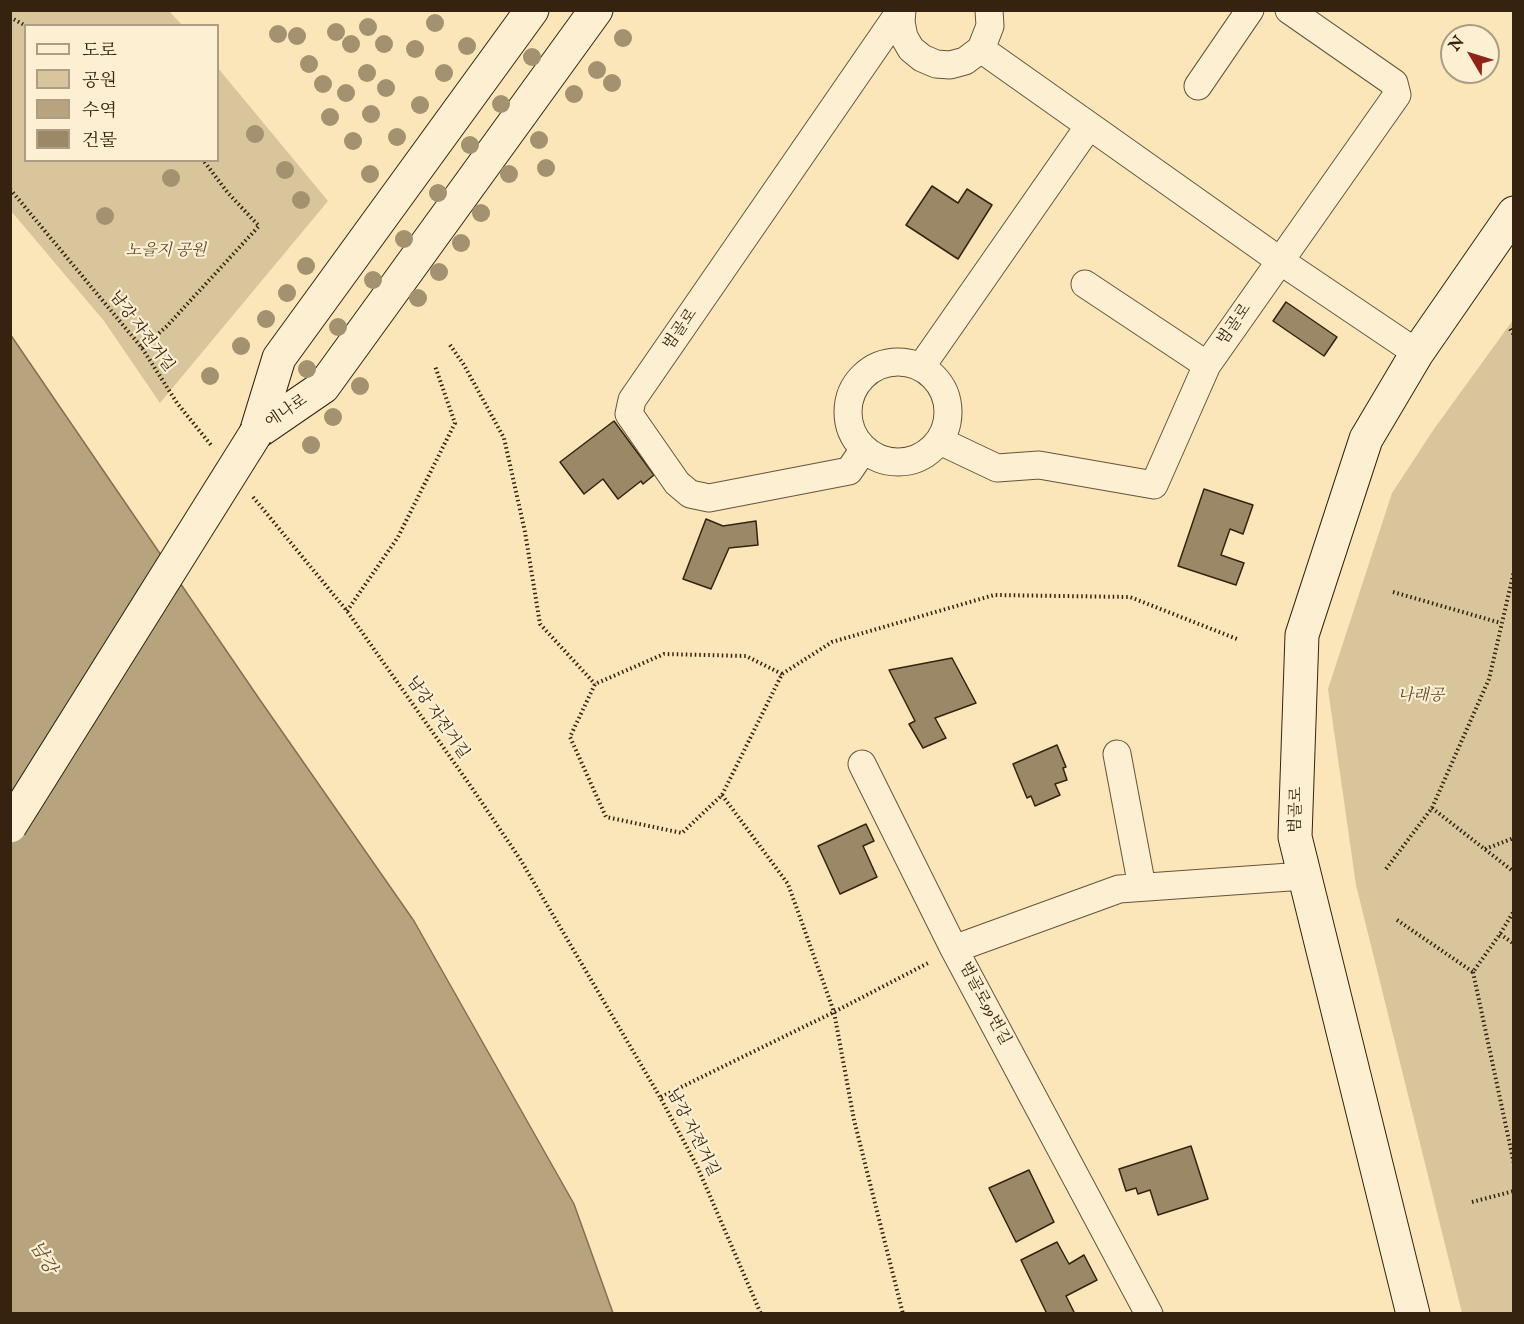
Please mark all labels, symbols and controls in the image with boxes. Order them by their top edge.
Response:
legend [24,24,219,162]
north arrow [1440,24,1500,84]
text: N [1445,33,1470,56]
text: 도로 [82,40,117,63]
text: 공원 [82,70,117,93]
text: 수역 [82,100,117,123]
text: 건물 [82,130,117,153]
park label: 노을지 공원 [126,242,206,262]
street label: 남강 자전거길 [104,288,178,376]
street label: 범골로 [1214,301,1256,349]
street label: 범골로 [660,306,702,354]
street label: 에나로 [262,391,312,433]
street label: 남강 자전거길 [402,673,472,763]
park label: 나래공 [1398,687,1444,707]
street label: 범골로 [1287,787,1307,833]
street label: 범골로99번길 [954,959,1014,1049]
street label: 남강 자전거길 [662,1086,722,1180]
water label: 남강 [24,1238,60,1278]

